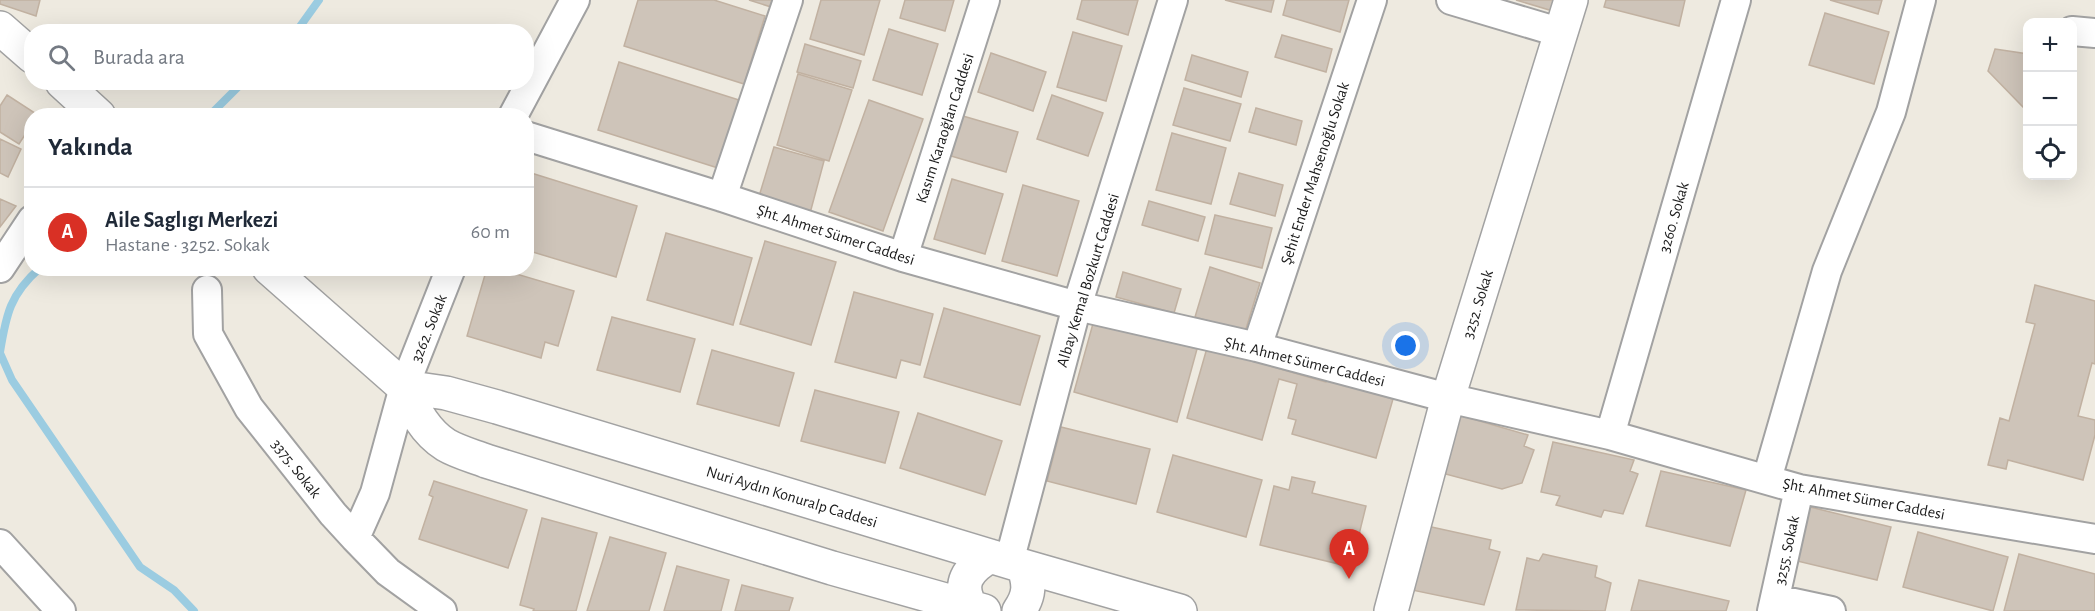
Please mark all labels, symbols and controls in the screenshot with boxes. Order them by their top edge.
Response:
map controls [2023,18,2077,180]
button: + [2023,18,2077,72]
search box [24,24,534,90]
icon: search [45,41,78,74]
text: Burada ara [93,46,185,68]
street label: Kasım Karaoğlan Caddesi [913,51,977,205]
button: − [2023,72,2077,126]
street label: Şehit Ender Mahsenoğlu Sokak [1278,79,1352,266]
button: locate [2023,126,2077,180]
text: Yakında [48,134,133,160]
street label: 3260. Sokak [1656,179,1692,255]
street label: Albay Kemal Bozkurt Caddesi [1054,191,1123,369]
street label: Şht. Ahmet Sümer Caddesi [755,202,917,268]
text: Aile Saglıgı Merkezi [105,209,278,231]
text: A [62,222,74,242]
text: 60 m [471,222,510,242]
text: Hastane · 3252. Sokak [105,235,270,255]
street label: 3252. Sokak [1460,267,1496,341]
street label: 3262. Sokak [408,291,450,365]
your location [1391,331,1420,360]
street label: Şht. Ahmet Sümer Caddesi [1223,334,1387,390]
street label: 3375. Sokak [268,436,324,502]
street label: Nuri Aydın Konuralp Caddesi [704,463,879,532]
street label: Şht. Ahmet Sümer Caddesi [1781,475,1946,523]
street label: 3255. Sokak [1772,513,1802,586]
pin: A [1330,530,1368,579]

